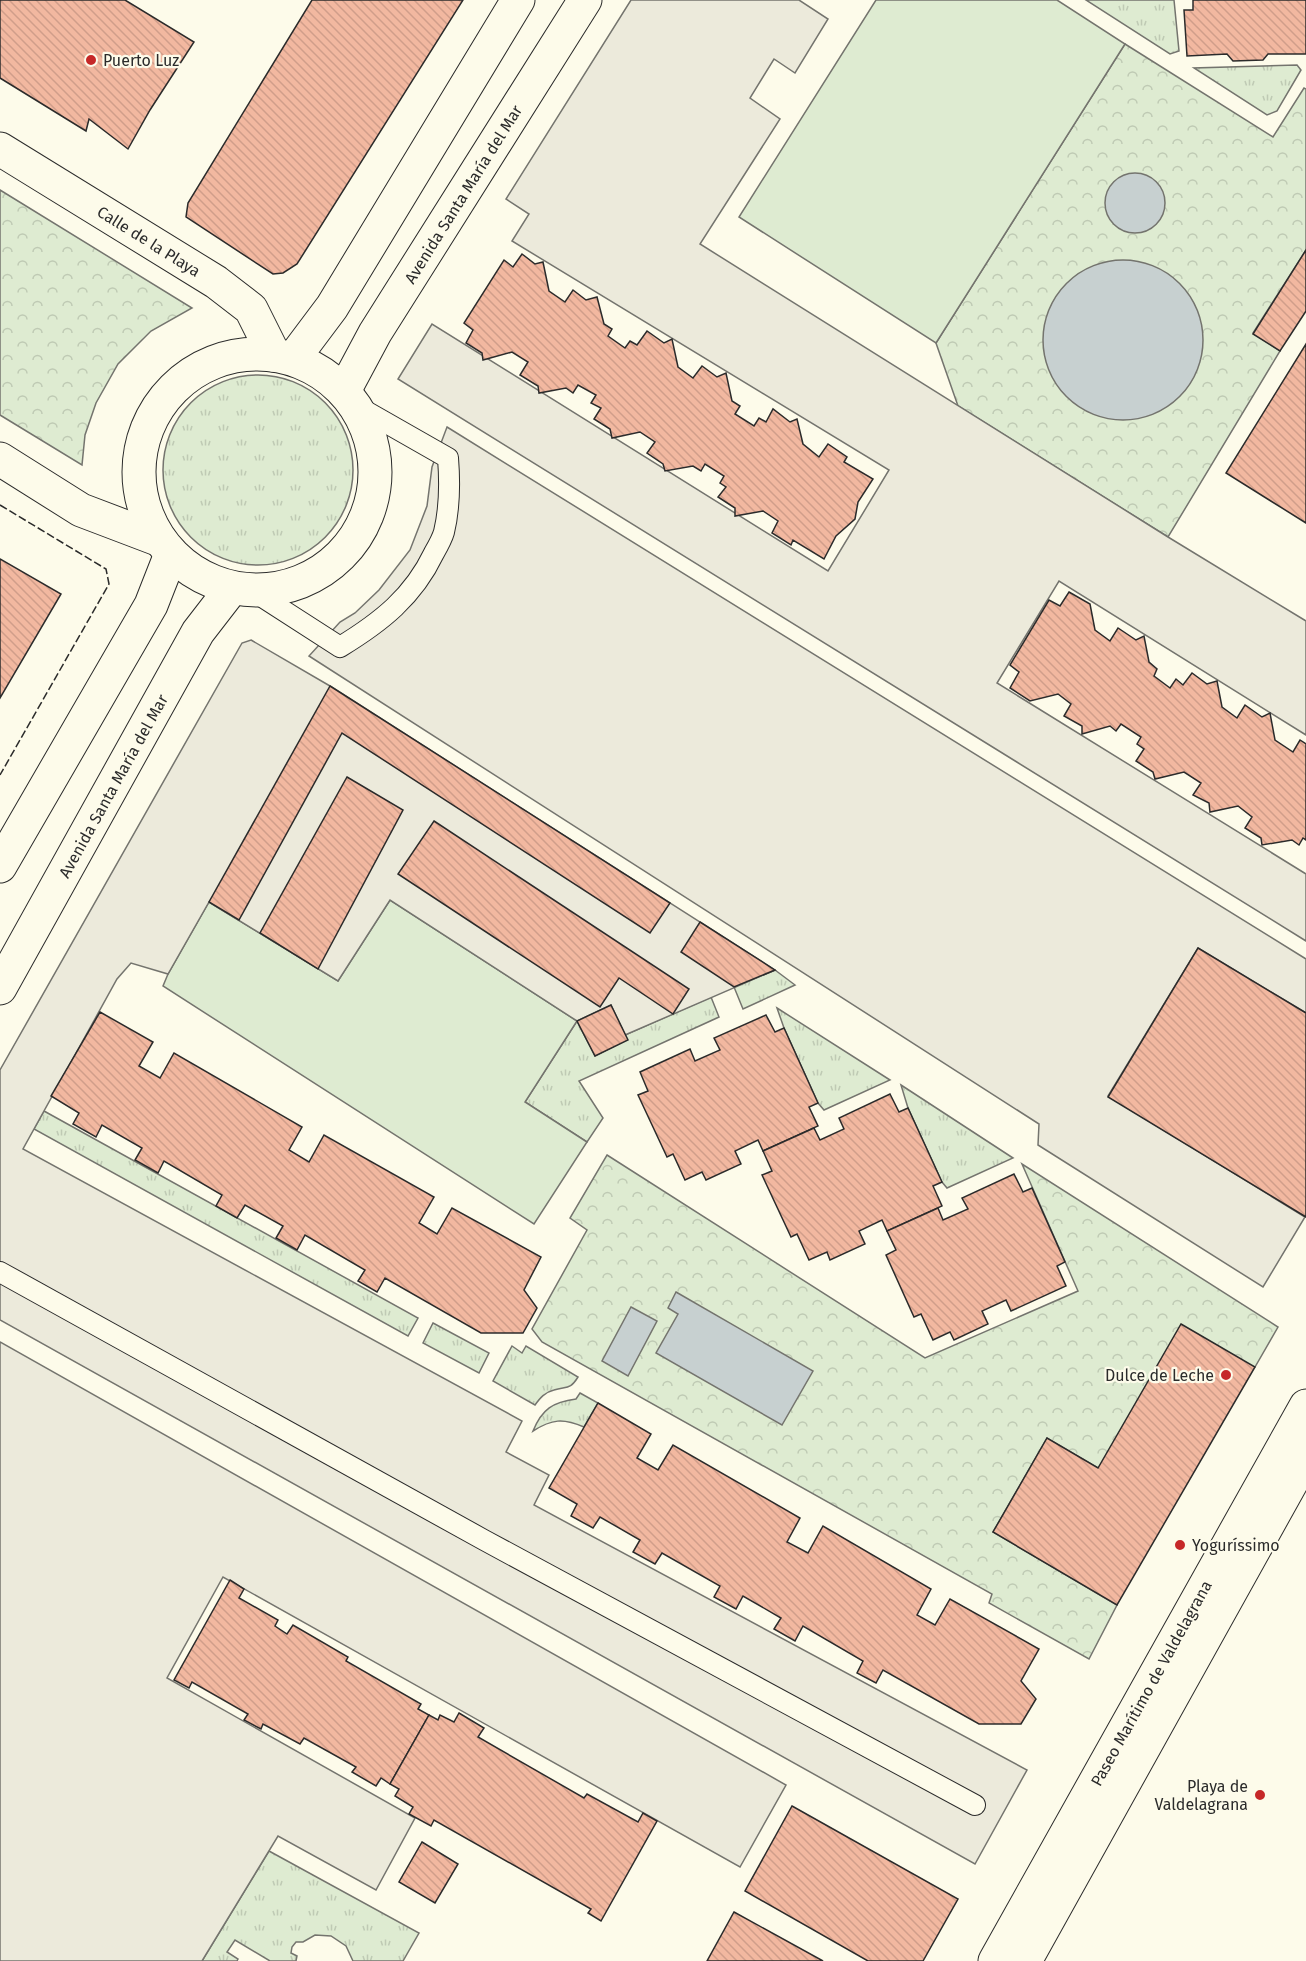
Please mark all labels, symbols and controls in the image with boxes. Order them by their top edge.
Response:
place label: Puerto Luz [103,51,179,70]
marker: Puerto Luz [84,53,98,67]
street label: Avenida Santa María del Mar [401,101,527,287]
street label: Calle de la Playa [94,202,204,281]
street label: Avenida Santa María del Mar [55,690,172,881]
place label: Dulce de Leche [1105,1366,1214,1385]
marker: Dulce de Leche [1219,1368,1233,1382]
place label: Yoguríssimo [1192,1536,1280,1555]
marker: Yoguríssimo [1173,1538,1187,1552]
street label: Paseo Marítimo de Valdelagrana [1087,1577,1216,1789]
place label: Playa de Valdelagrana [1154,1777,1248,1814]
marker: Playa de Valdelagrana [1253,1788,1267,1802]

